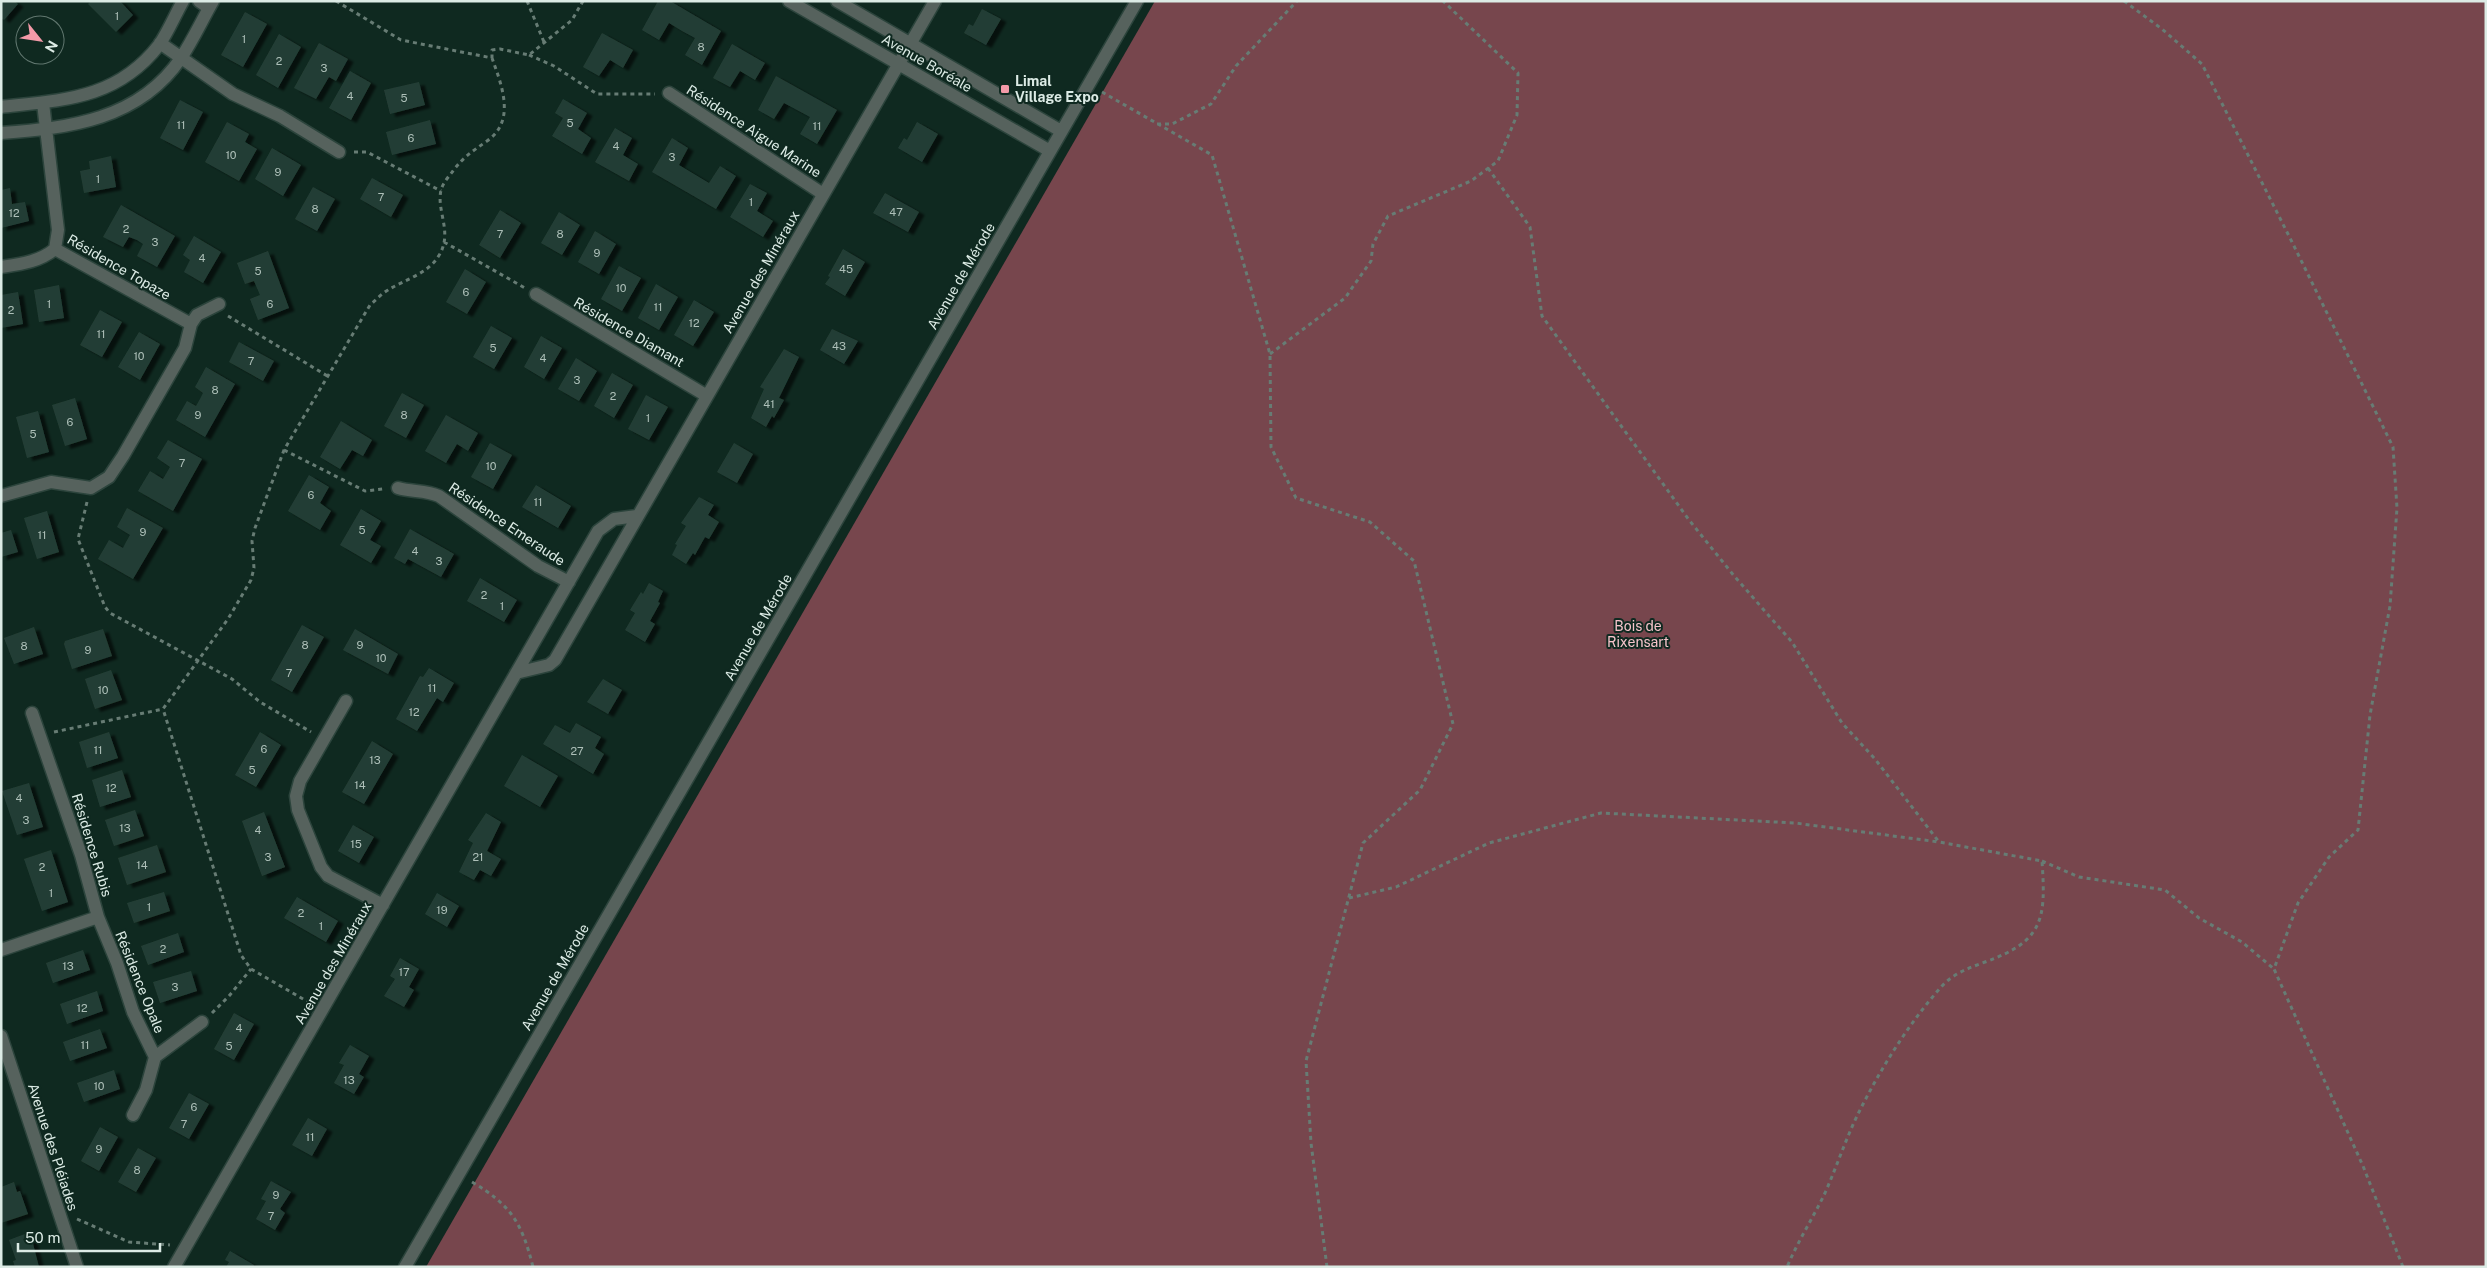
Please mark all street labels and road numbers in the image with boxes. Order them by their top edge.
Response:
street label: Avenue Boréale [879,31,975,95]
street label: Résidence Aigue Marine [684,81,824,181]
street label: Avenue des Minéraux [719,208,803,336]
street label: Avenue de Mérode [924,220,998,332]
street label: Résidence Topaze [64,231,174,303]
street label: Résidence Diamant [571,294,687,370]
street label: Résidence Emeraude [446,479,568,569]
street label: Avenue de Mérode [721,571,795,683]
street label: Résidence Rubis [69,791,115,899]
street label: Avenue des Minéraux [291,899,375,1027]
street label: Avenue de Mérode [518,921,592,1033]
street label: Résidence Opale [112,929,168,1036]
street label: Avenue des Pléiades [25,1081,81,1213]

